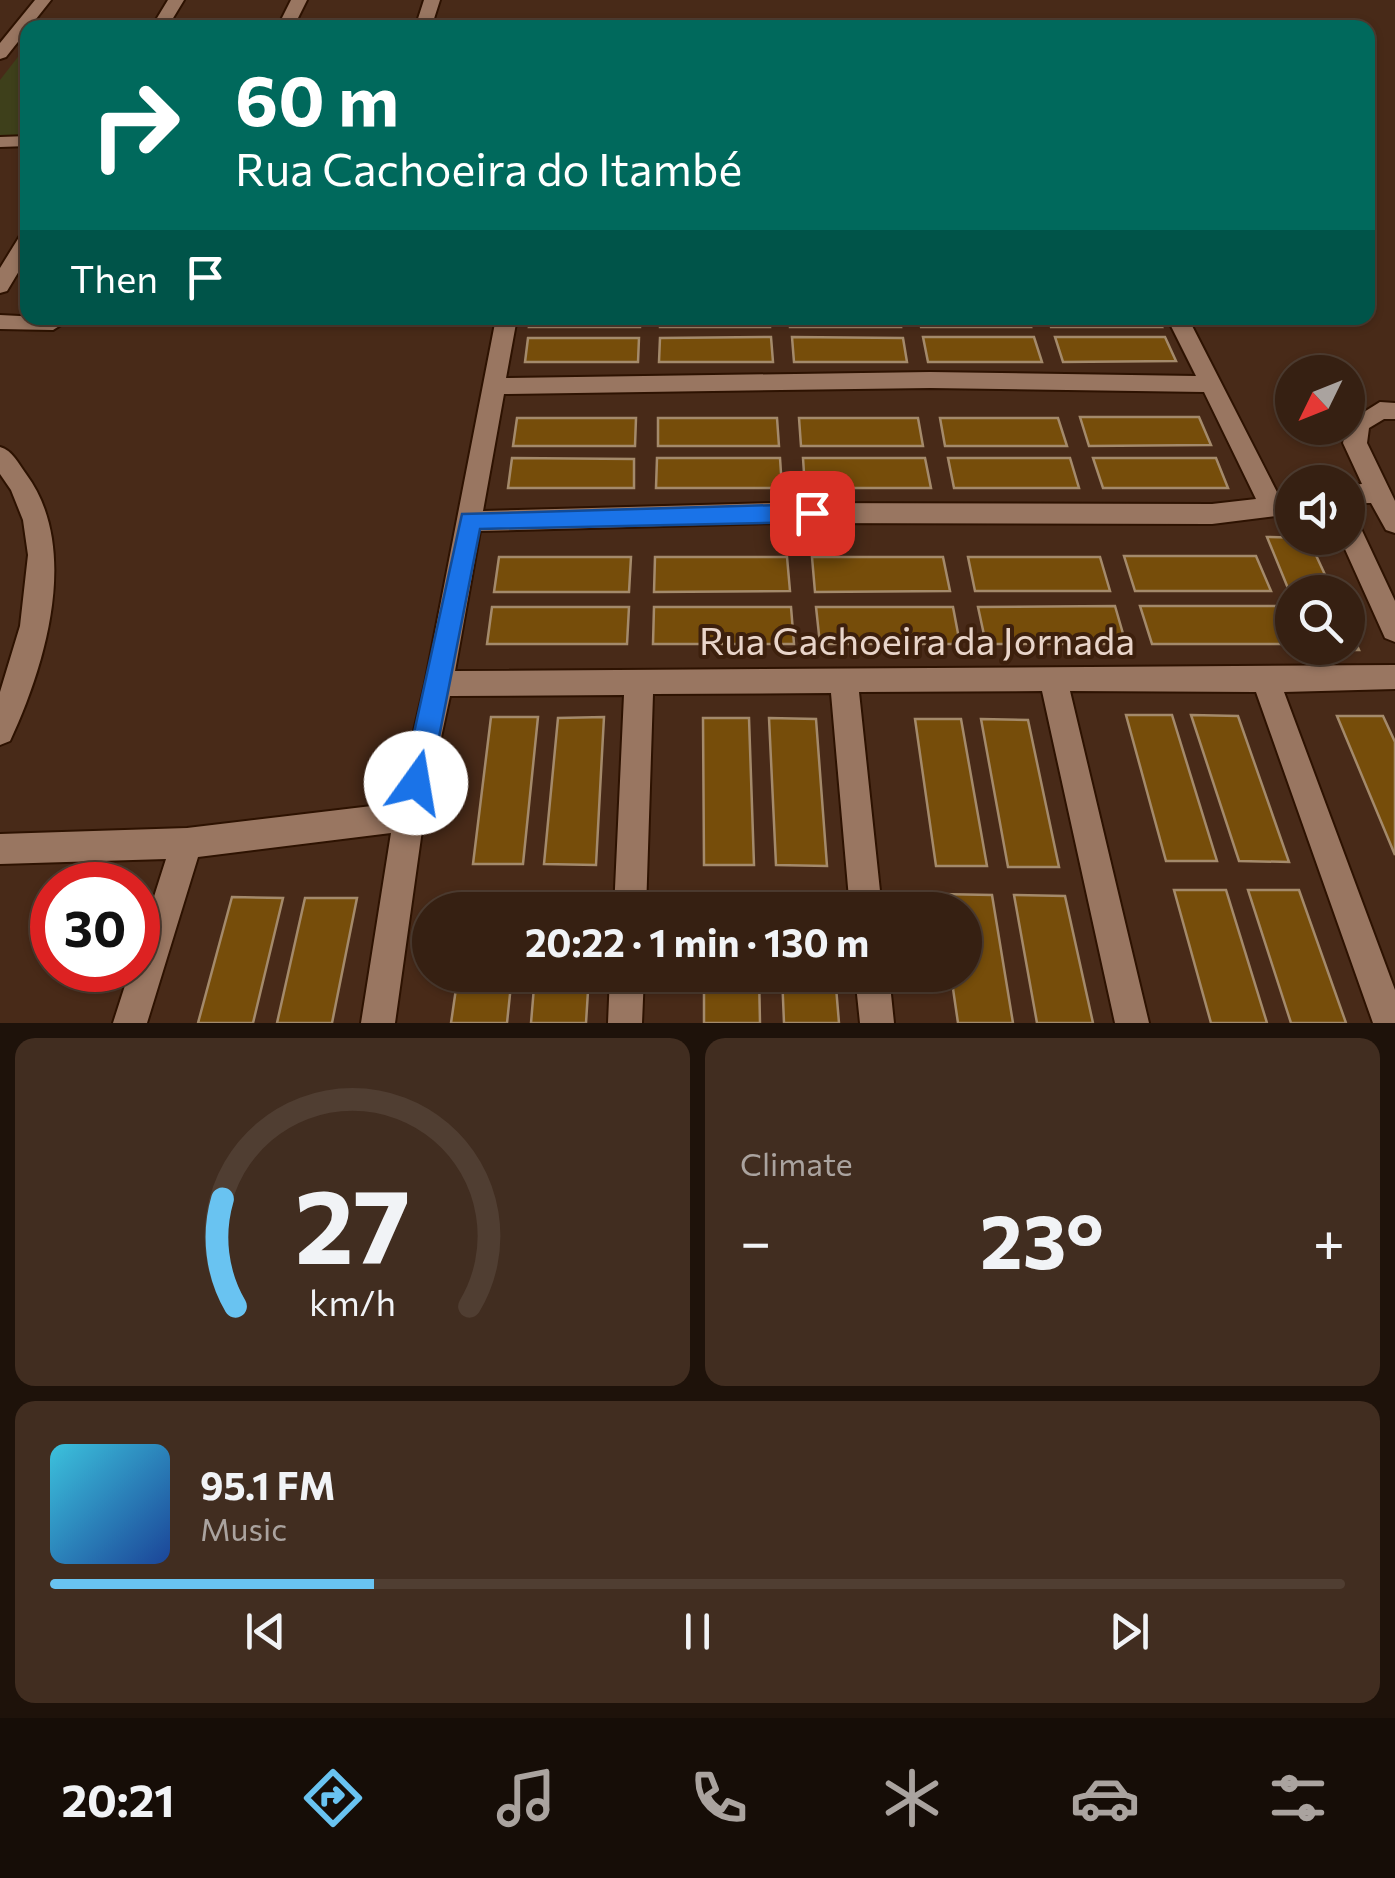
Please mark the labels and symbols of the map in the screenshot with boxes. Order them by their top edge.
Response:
north arrow [1275,355,1365,445]
pin [770,471,855,556]
street label: Rua Cachoeira da Jornada [699,616,1135,663]
position arrow [364,731,468,835]
speed limit sign: 30 [30,862,160,992]

